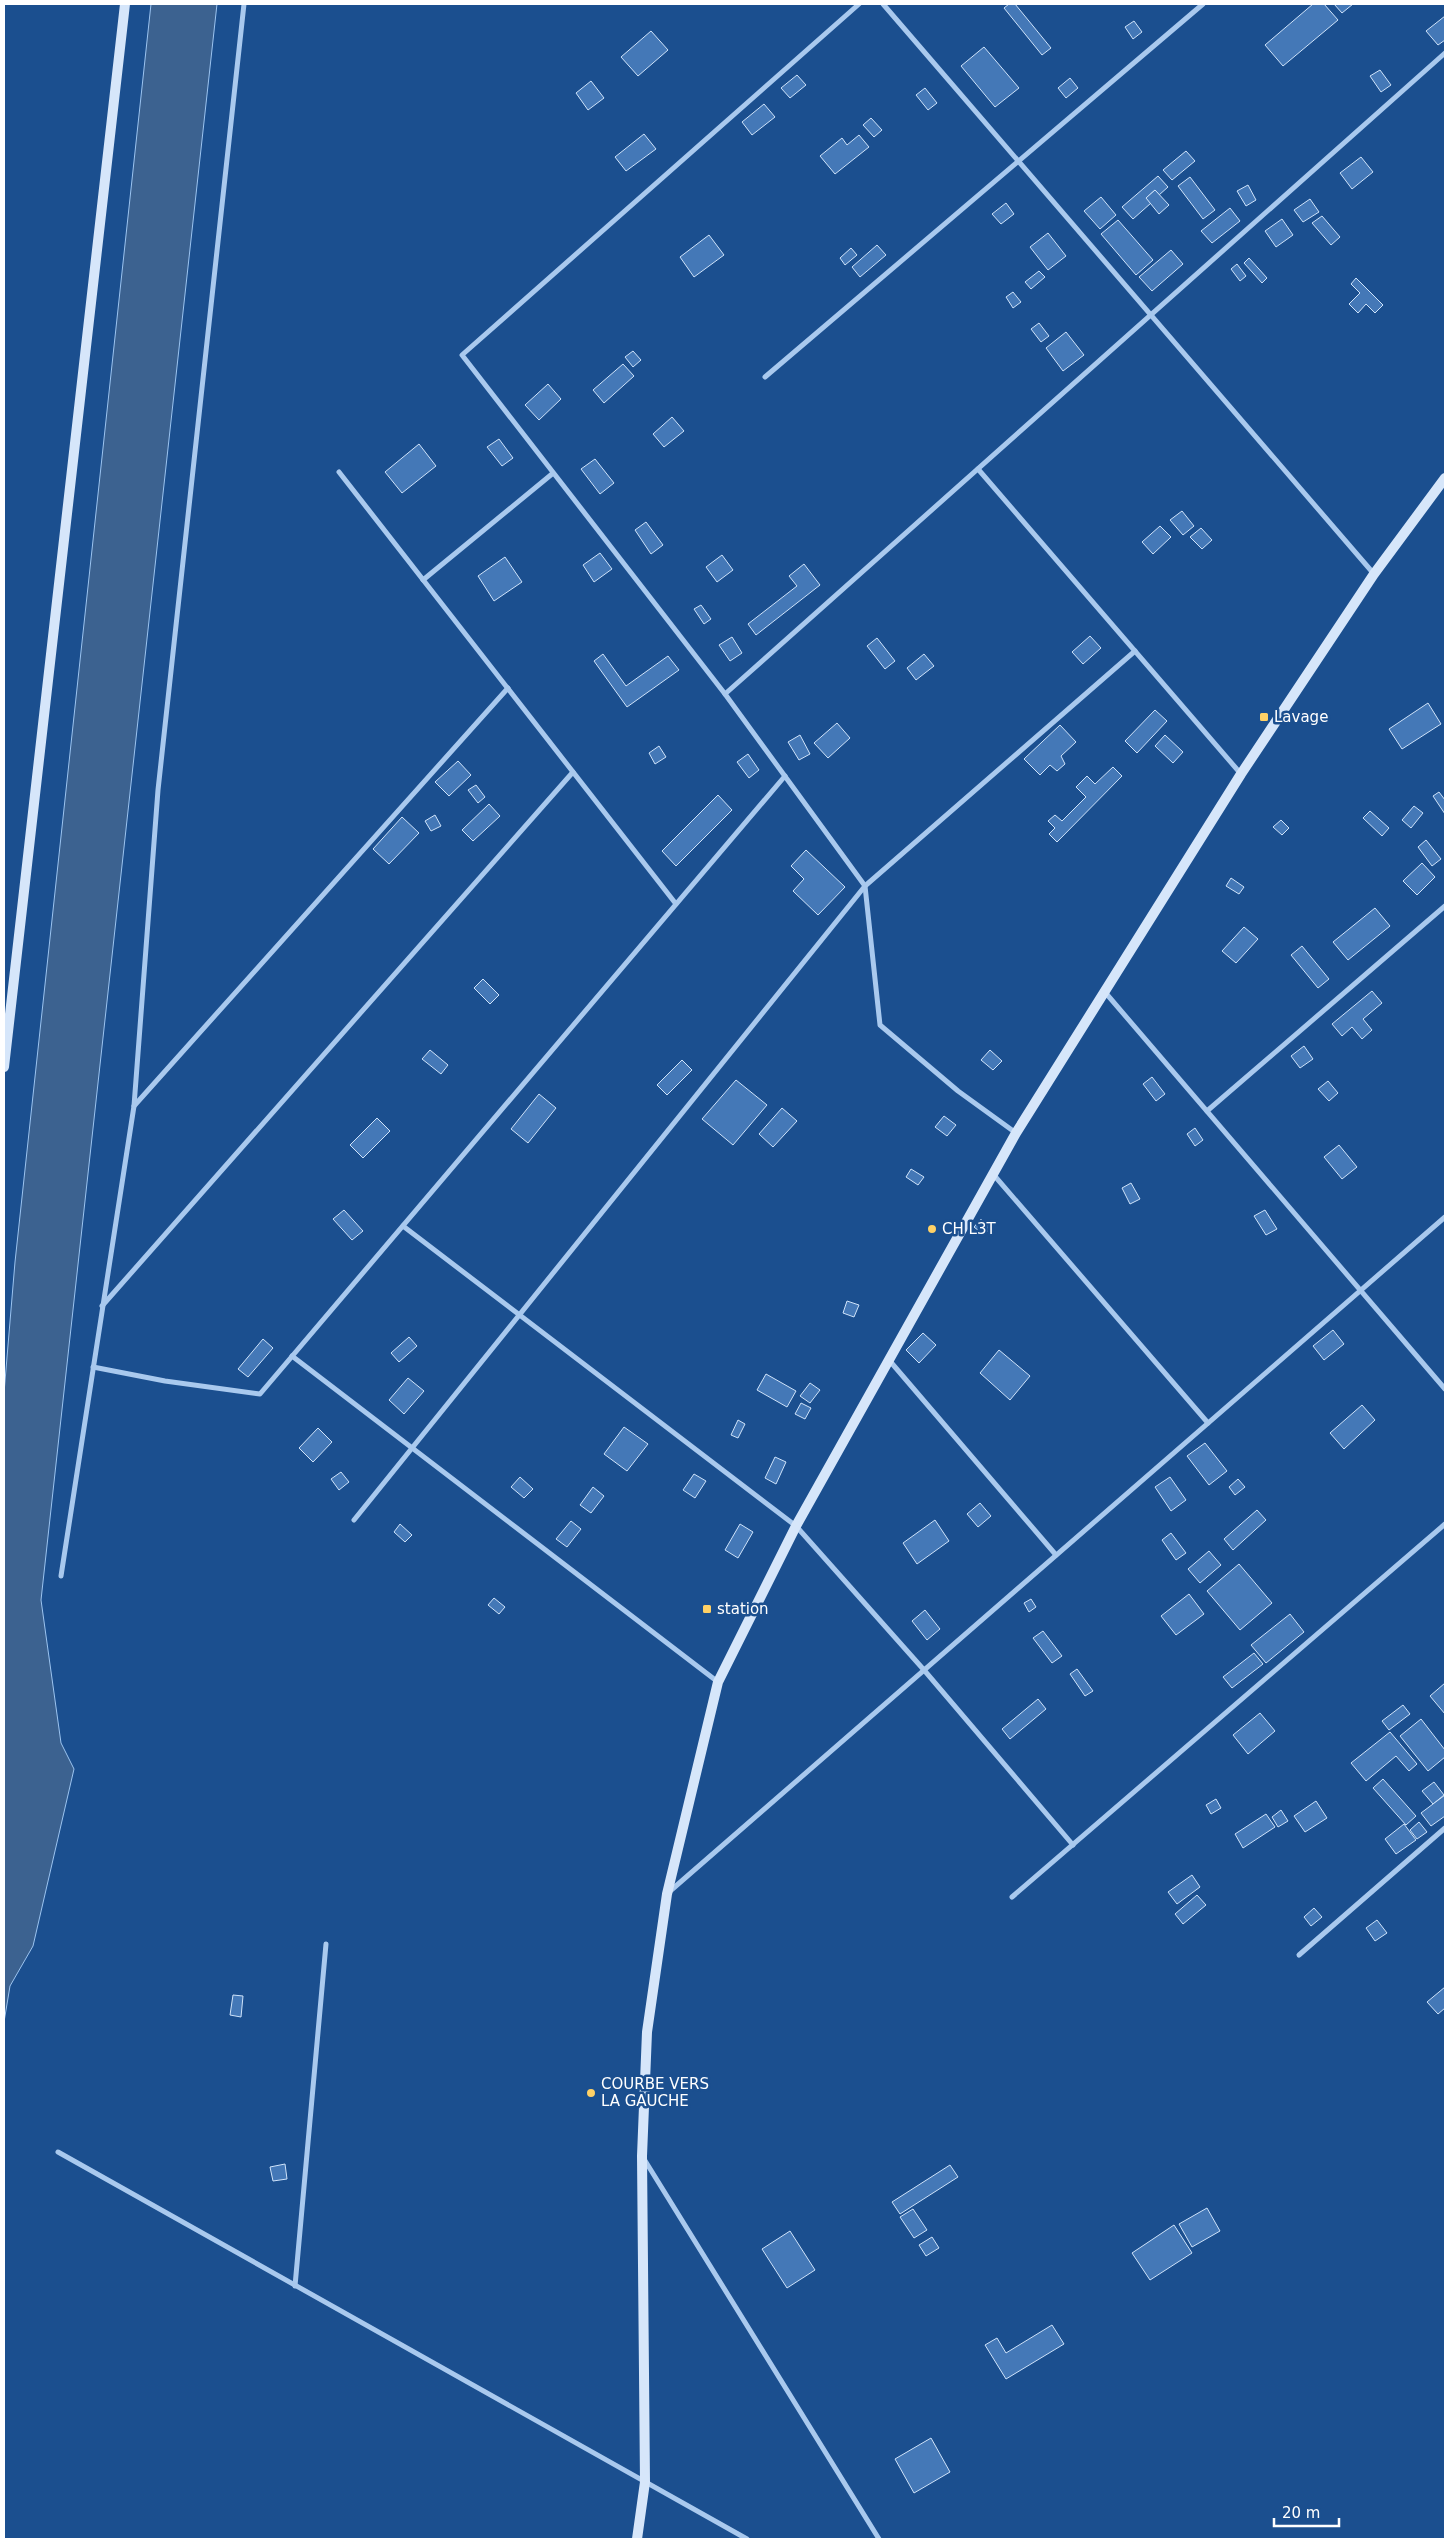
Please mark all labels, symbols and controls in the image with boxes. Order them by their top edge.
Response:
place label: Lavage [1274,708,1328,726]
marker: Lavage [1258,711,1270,723]
place label: CH L3T [942,1220,996,1238]
marker: CH L3T [926,1223,938,1235]
place label: station [717,1600,769,1618]
marker: station [701,1603,713,1615]
place label: COURBE VERS LA GAUCHE [601,2075,709,2110]
marker: COURBE VERS LA GAUCHE [585,2087,597,2099]
scale bar [1274,2496,1339,2528]
text: 20 m [1282,2504,1320,2522]

